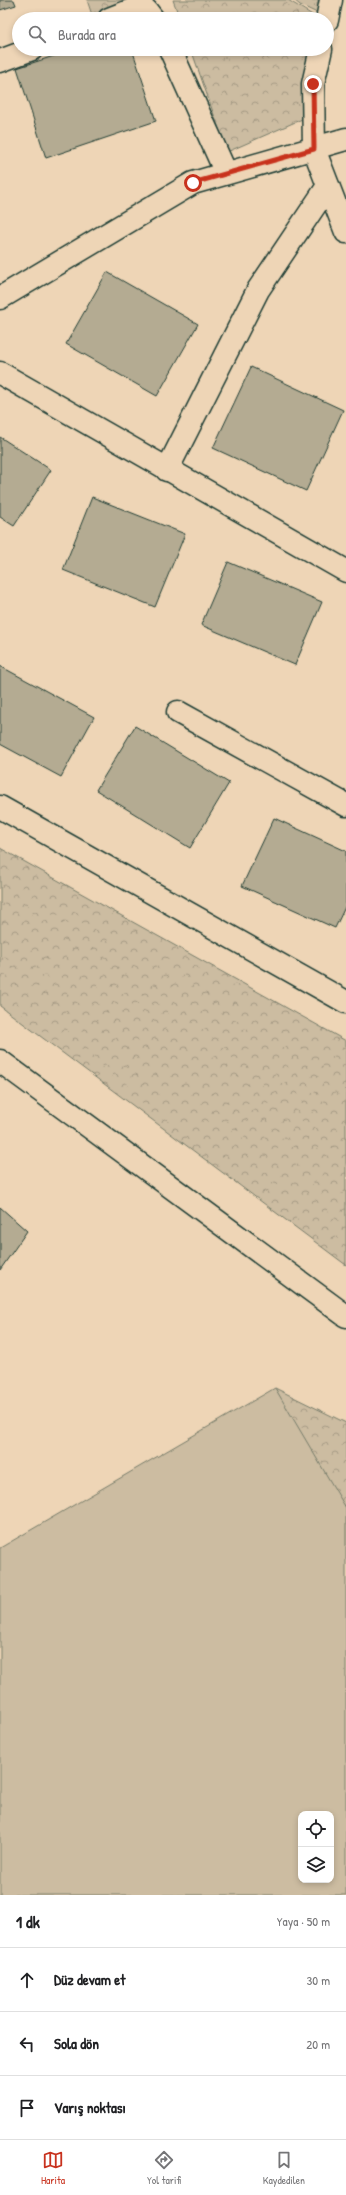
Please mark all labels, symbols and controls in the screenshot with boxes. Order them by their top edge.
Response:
search box [12,12,334,56]
icon: search [26,23,48,45]
text: Burada ara [58,24,116,45]
route end [304,75,322,93]
route start [184,174,202,192]
map controls [298,1811,334,1883]
button: locate [298,1811,334,1847]
button: layers [298,1847,334,1883]
text: 1 dk [16,1910,40,1933]
text: Yaya · 50 m [277,1912,330,1930]
icon: ahead [16,1969,38,1991]
text: Düz devam et [54,1969,125,1990]
text: 30 m [307,1971,330,1989]
icon: left [16,2033,38,2055]
text: Sola dön [54,2033,99,2054]
text: 20 m [306,2035,330,2053]
icon: arrive [16,2097,38,2119]
text: Varış noktası [54,2097,126,2118]
tab: Harita [41,2149,65,2187]
tab: Yol tarifi [147,2149,181,2187]
tab: Kaydedilen [263,2149,305,2187]

